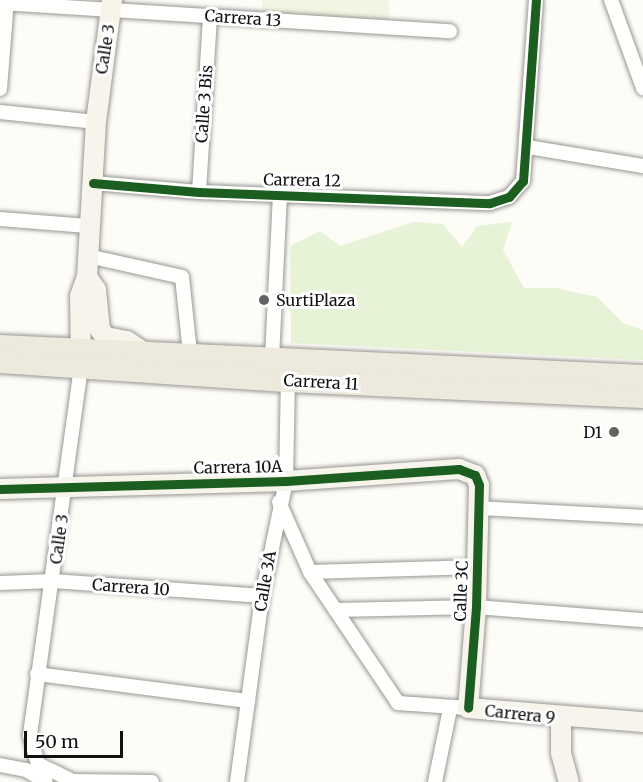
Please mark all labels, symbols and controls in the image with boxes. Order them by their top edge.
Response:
street label: Carrera 13 [204,6,282,30]
street label: Calle 3 [92,23,118,75]
street label: Calle 3 Bis [192,64,216,144]
street label: Carrera 12 [263,170,341,190]
place label: SurtiPlaza [276,290,355,310]
marker: SurtiPlaza [257,293,271,307]
street label: Carrera 11 [283,370,359,394]
place label: D1 [583,422,602,442]
marker: D1 [607,425,621,439]
street label: Carrera 10A [194,457,282,477]
street label: Calle 3 [46,513,72,565]
street label: Calle 3A [250,549,280,613]
street label: Calle 3C [450,560,472,622]
street label: Carrera 10 [92,575,170,599]
street label: Carrera 9 [484,701,556,727]
scale bar [27,719,126,757]
text: 50 m [35,730,79,753]

